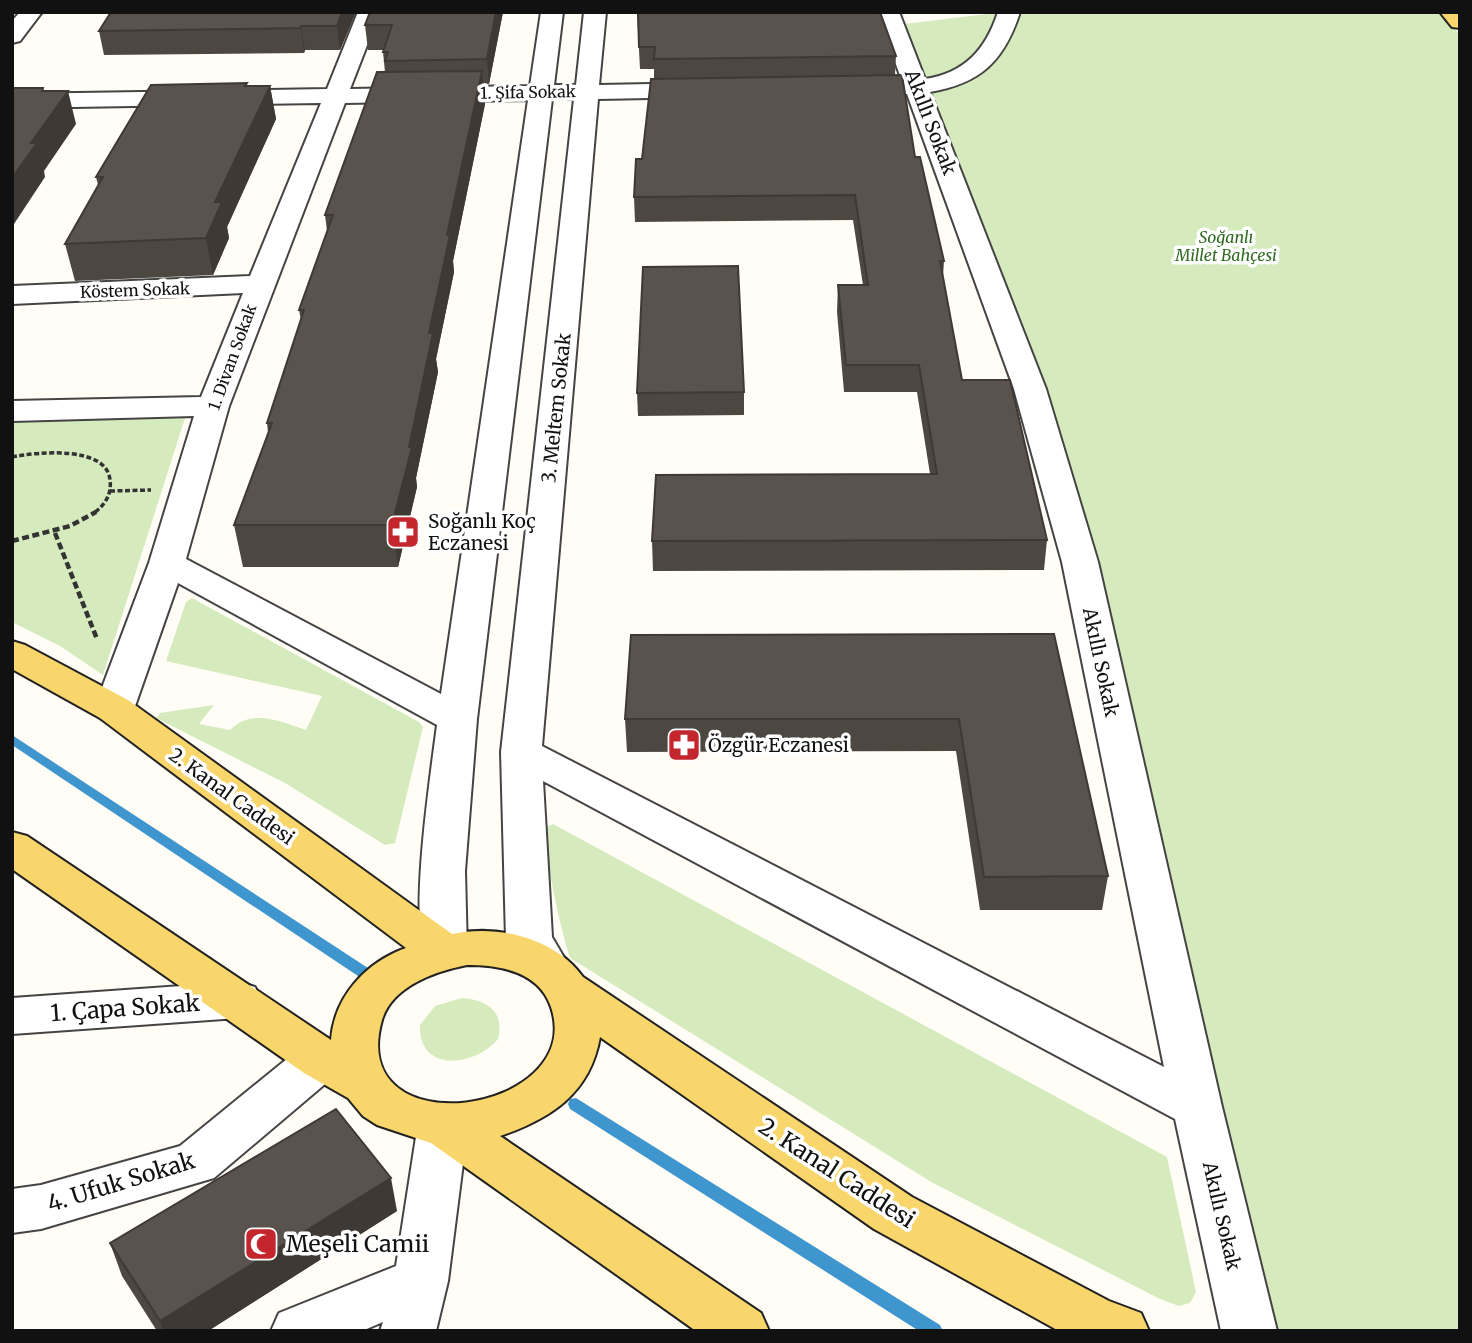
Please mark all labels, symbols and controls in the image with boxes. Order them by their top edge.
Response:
street label: Akıllı Sokak [900,65,962,178]
street label: 1. Şifa Sokak [480,81,577,103]
park label: Soğanlı Millet Bahçesi [1174,227,1277,265]
street label: Köstem Sokak [80,278,191,302]
street label: 1. Divan Sokak [204,300,261,413]
street label: 3. Meltem Sokak [536,332,576,484]
place label: Soğanlı Koç Eczanesi [428,509,536,555]
pharmacy icon: Soğanlı Koç Eczanesi [384,513,422,551]
street label: Akıllı Sokak [1078,604,1124,719]
pharmacy icon: Özgür Eczanesi [665,726,703,764]
place label: Özgür Eczanesi [708,733,849,757]
street label: 2. Kanal Caddesi [165,742,299,850]
street label: 1. Çapa Sokak [49,988,201,1027]
street label: 2. Kanal Caddesi [754,1111,921,1234]
street label: 4. Ufuk Sokak [43,1145,199,1218]
street label: Akıllı Sokak [1198,1158,1246,1273]
mosque icon: Meşeli Camii [242,1225,280,1263]
place label: Meşeli Camii [286,1229,429,1258]

